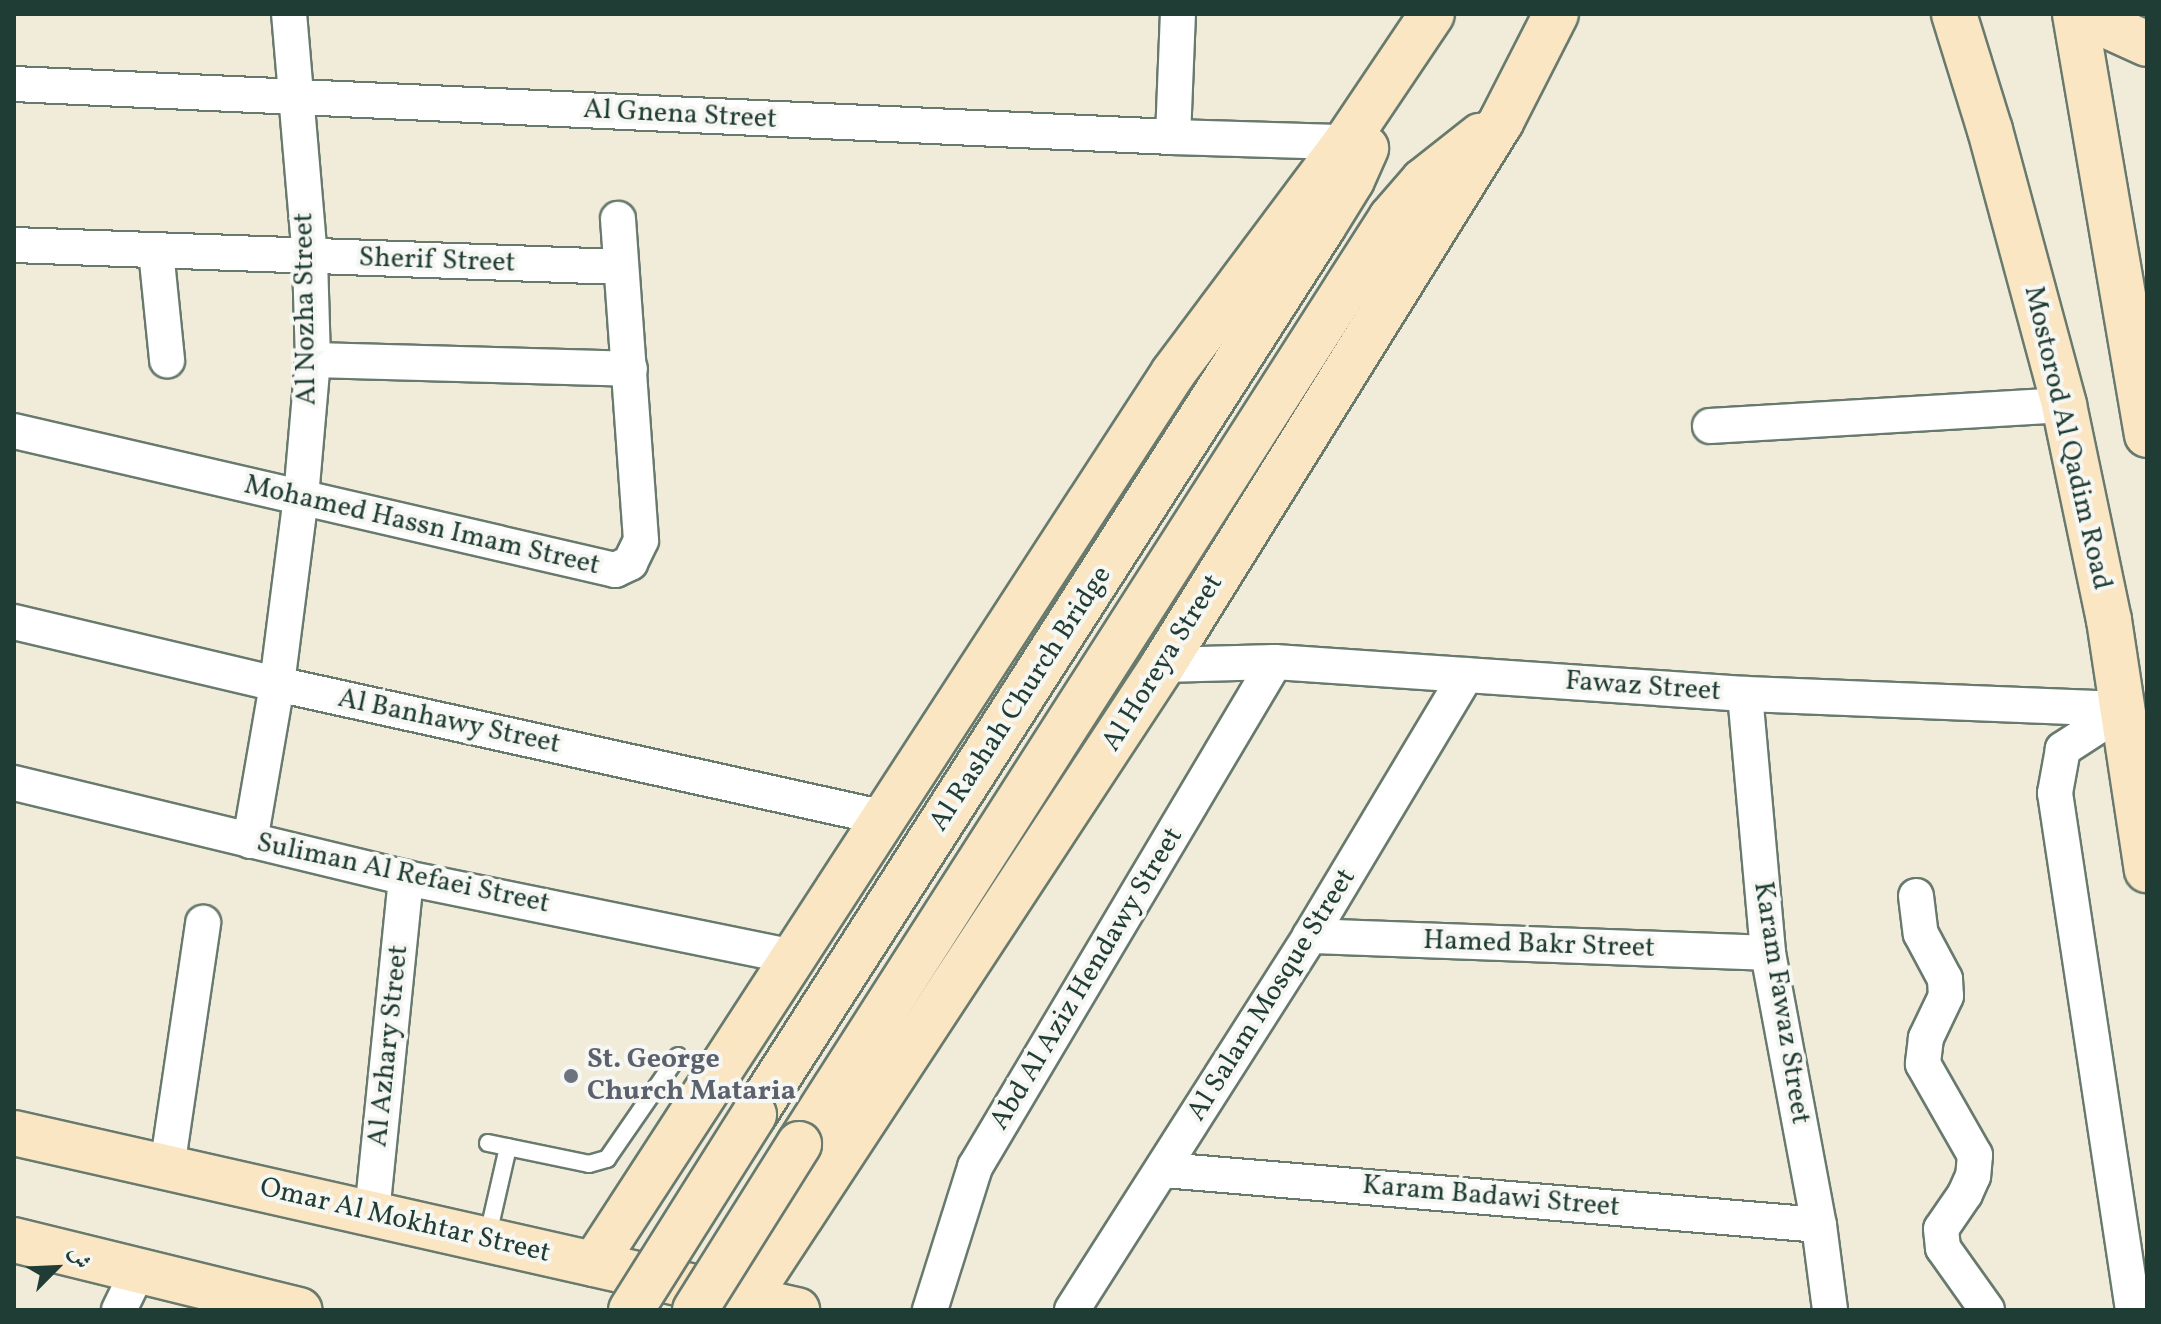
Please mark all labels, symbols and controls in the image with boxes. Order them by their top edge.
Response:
street label: Al Gnena Street [582,93,778,137]
street label: Al Nozha Street [288,212,324,406]
street label: Sherif Street [359,242,515,280]
street label: Mostorod Al Qadim Road [2016,283,2118,593]
street label: Mohamed Hassn Imam Street [241,469,603,583]
street label: Al Rashah Church Bridge [923,560,1119,838]
street label: Al Horeya Street [1095,568,1231,758]
street label: Fawaz Street [1564,665,1722,709]
street label: Al Banhawy Street [334,682,564,762]
street label: Abd Al Aziz Hendawy Street [983,821,1191,1137]
street label: Suliman Al Refaei Street [253,827,553,921]
street label: Al Salam Mosque Street [1181,862,1363,1128]
street label: Karam Fawaz Street [1745,879,1817,1127]
street label: Hamed Bakr Street [1423,924,1655,966]
street label: Al Azhary Street [362,943,416,1149]
place label: St. George Church Mataria [587,1043,796,1109]
marker: St. George Church Mataria [562,1067,580,1085]
street label: Karam Badawi Street [1361,1169,1621,1225]
street label: Omar Al Mokhtar Street [257,1171,553,1271]
north arrow [16,1228,96,1308]
text: ش [60,1242,97,1274]

